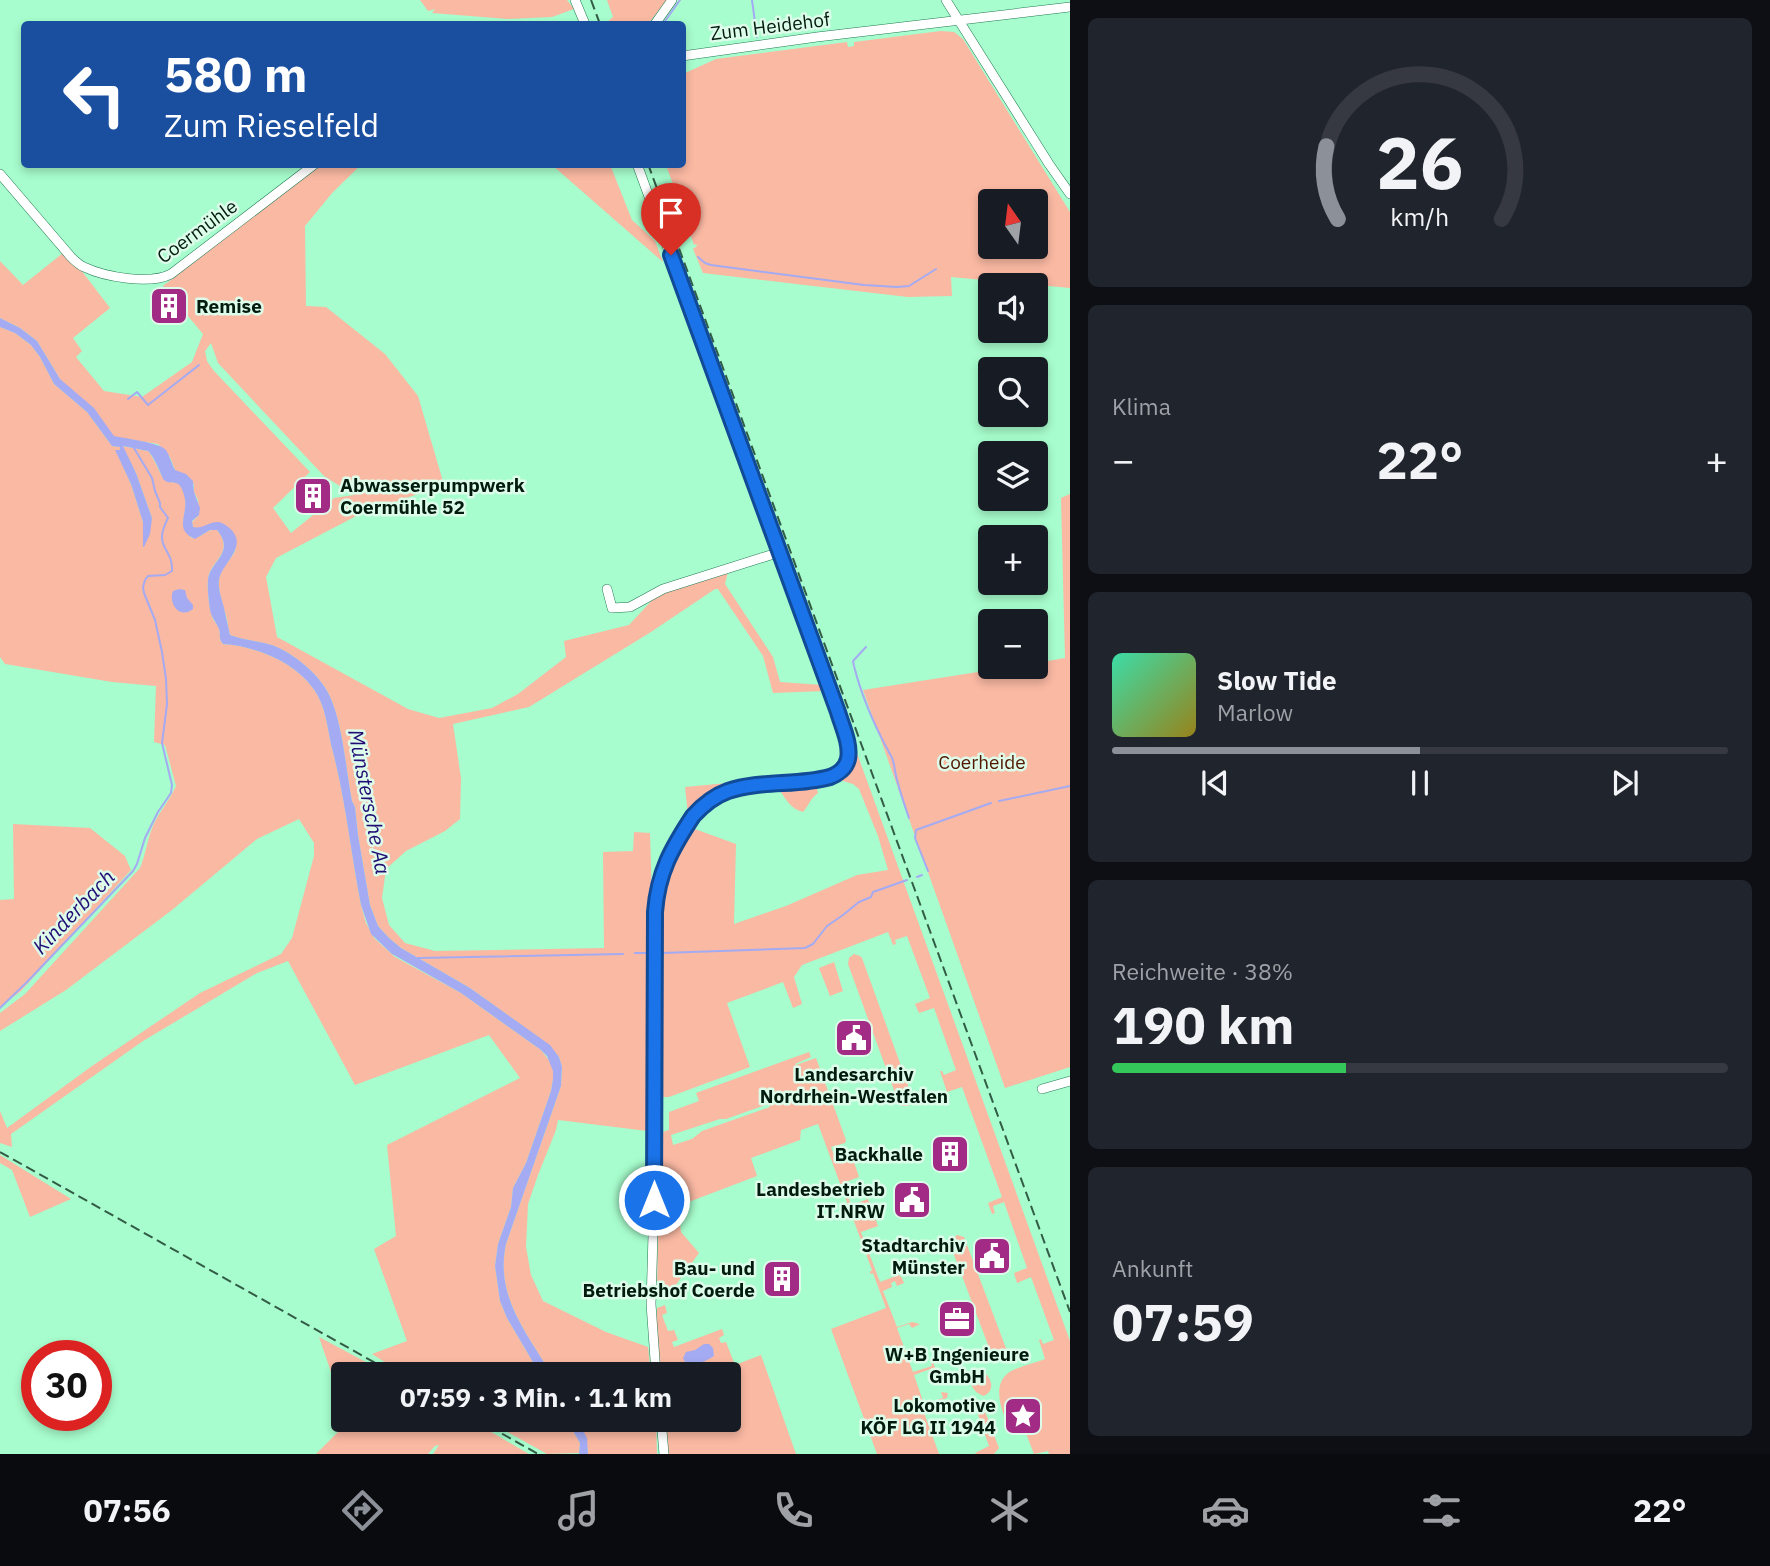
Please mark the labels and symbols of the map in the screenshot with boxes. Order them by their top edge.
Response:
street label: Zum Heidehof [709,7,831,45]
pin [641,183,701,255]
north arrow [978,189,1048,259]
street label: Coermühle [152,194,242,268]
building icon: Remise [148,285,190,327]
place label: Remise [196,294,262,318]
place label: Abwasserpumpwerk Coermühle 52 [340,473,525,519]
building icon: Abwasserpumpwerk Coermühle 52 [292,475,334,517]
water label: Münstersche Aa [342,727,398,877]
park label: Coerheide [938,750,1026,774]
water label: Kinderbach [26,863,121,960]
public building icon: Landesarchiv Nordrhein-Westfalen [833,1017,875,1059]
place label: Landesarchiv Nordrhein-Westfalen [760,1062,948,1108]
building icon: Backhalle [929,1133,971,1175]
place label: Backhalle [835,1142,923,1166]
position arrow [617,1163,691,1237]
place label: Landesbetrieb IT.NRW [756,1177,885,1223]
public building icon: Landesbetrieb IT.NRW [891,1179,933,1221]
place label: Stadtarchiv Münster [861,1233,966,1279]
public building icon: Stadtarchiv Münster [971,1235,1013,1277]
place label: Bau- und Betriebshof Coerde [583,1256,755,1302]
building icon: Bau- und Betriebshof Coerde [761,1258,803,1300]
office icon: W+B Ingenieure GmbH [936,1298,978,1340]
speed limit sign: 30 [21,1340,112,1431]
place label: W+B Ingenieure GmbH [885,1342,1029,1388]
place label: Lokomotive KÖF LG II 1944 [860,1393,996,1439]
place icon: Lokomotive KÖF LG II 1944 [1002,1395,1044,1437]

